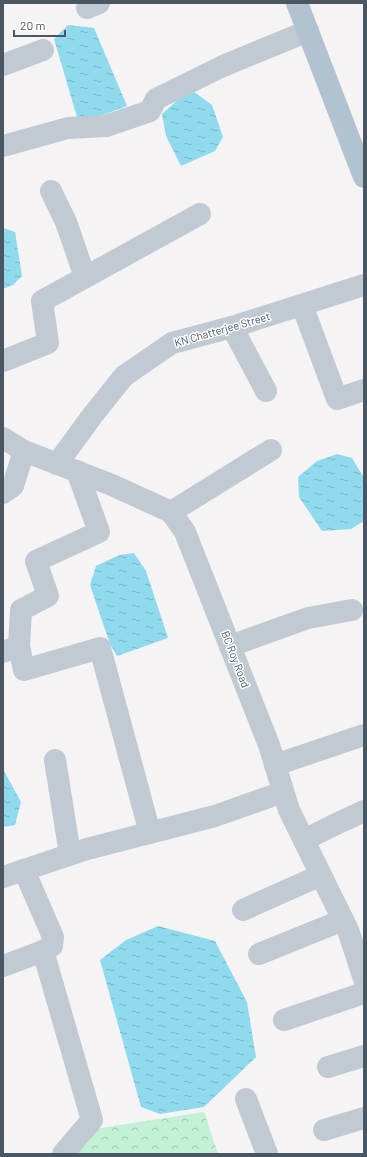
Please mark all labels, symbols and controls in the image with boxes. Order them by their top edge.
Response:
scale bar [14,12,65,38]
text: 20 m [20,18,46,32]
street label: KN Chatterjee Street [173,309,271,349]
street label: BC Roy Road [219,629,253,689]

